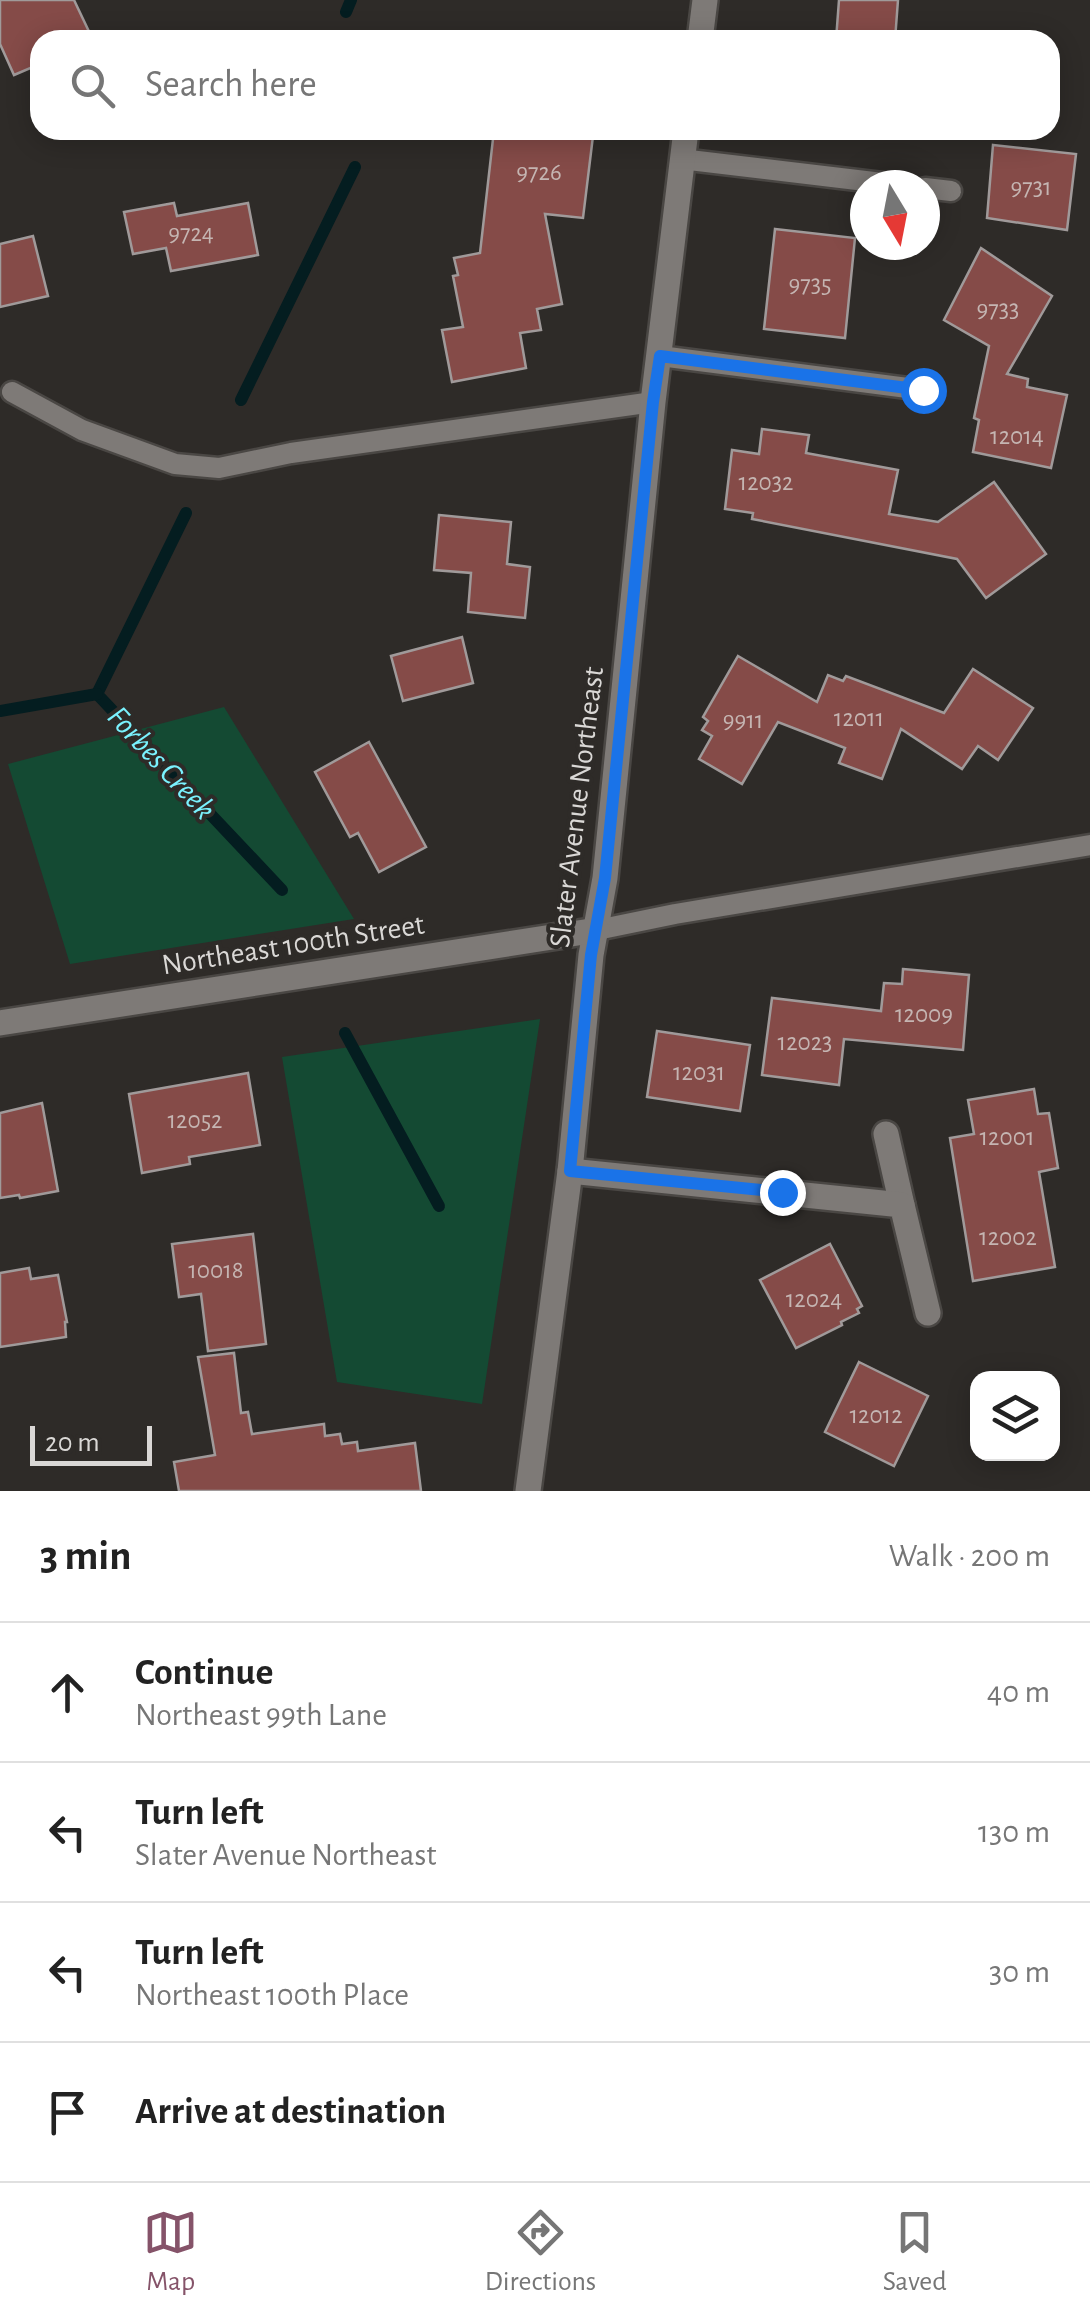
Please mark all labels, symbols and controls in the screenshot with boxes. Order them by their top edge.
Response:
search box [30,30,1060,140]
icon: search [65,58,120,113]
text: Search here [145,66,317,104]
house number: 9726 [516,160,562,185]
north arrow [850,170,940,260]
house number: 9731 [1010,175,1052,200]
house number: 9724 [168,221,214,246]
house number: 9735 [789,272,831,297]
house number: 9733 [977,297,1019,322]
route start [901,368,947,414]
house number: 12014 [990,424,1044,449]
house number: 12032 [739,470,793,495]
street label: Slater Avenue Northeast [545,665,609,949]
water label: Forbes Creek [101,700,221,825]
house number: 12011 [834,706,884,731]
house number: 9911 [723,708,763,733]
street label: Northeast 100th Street [160,909,427,981]
house number: 12009 [895,1002,953,1027]
house number: 12023 [778,1030,832,1055]
house number: 12031 [673,1060,725,1085]
house number: 12052 [167,1108,223,1133]
house number: 12001 [980,1125,1034,1150]
route end [760,1170,806,1216]
house number: 12002 [979,1225,1037,1250]
house number: 10018 [188,1258,244,1283]
house number: 12024 [786,1287,842,1312]
map controls [970,1371,1060,1461]
button: layers [970,1371,1060,1461]
house number: 12012 [849,1403,903,1428]
scale bar [30,1421,152,1466]
text: 20 m [45,1429,100,1457]
text: 3 min [40,1535,132,1577]
text: Walk · 200 m [889,1540,1050,1572]
text: Continue [135,1654,273,1692]
icon: ahead [40,1665,95,1720]
text: 40 m [987,1676,1050,1708]
text: Northeast 99th Lane [135,1699,387,1731]
text: Turn left [135,1794,263,1832]
icon: left [40,1805,95,1860]
text: 130 m [978,1816,1050,1848]
text: Slater Avenue Northeast [135,1839,437,1871]
text: Turn left [135,1934,263,1972]
icon: left [40,1945,95,2000]
text: 30 m [989,1956,1050,1988]
text: Northeast 100th Place [135,1979,409,2011]
icon: arrive [40,2085,95,2140]
text: Arrive at destination [135,2093,446,2131]
tab: Map [143,2205,198,2299]
tab: Directions [485,2205,596,2299]
tab: Saved [883,2205,947,2299]

